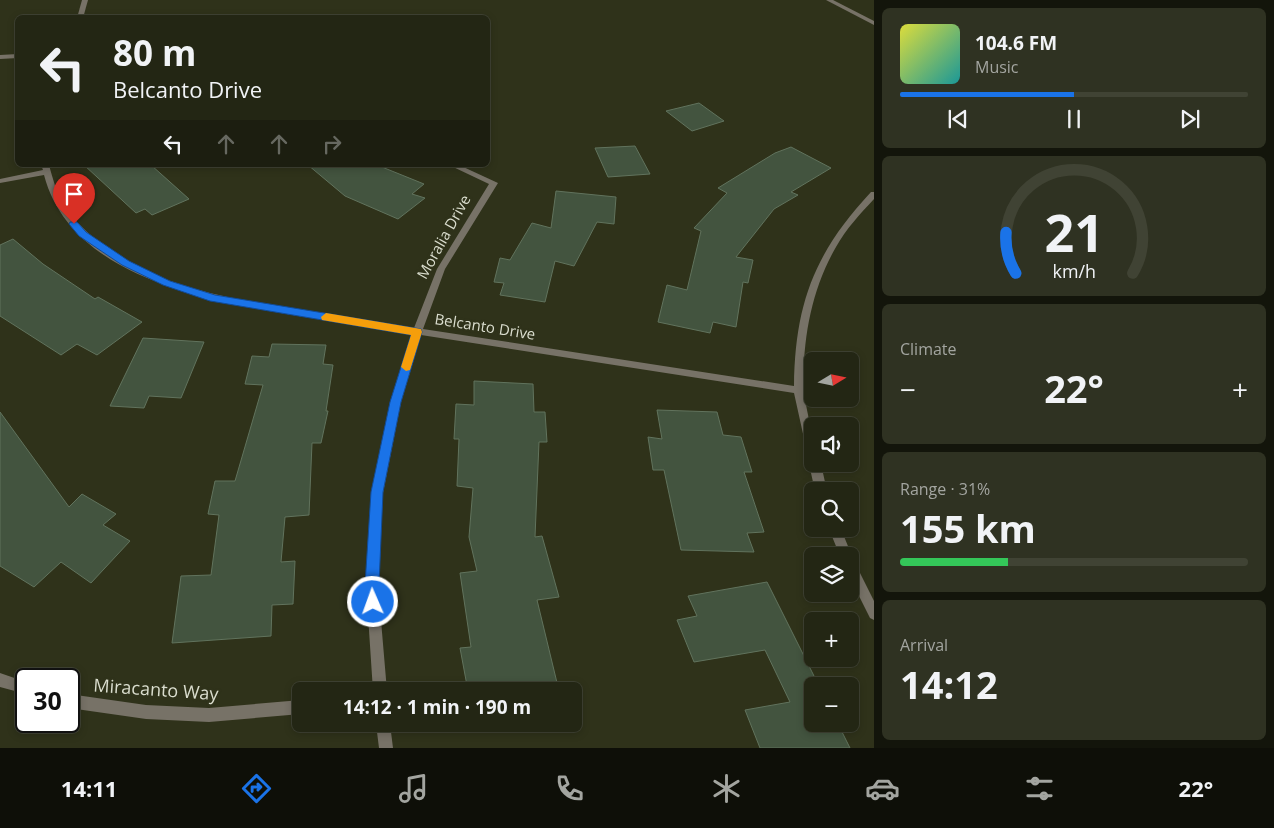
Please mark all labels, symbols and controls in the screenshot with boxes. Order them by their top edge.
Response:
text: 80 m [113,29,196,76]
text: 104.6 FM [975,30,1057,56]
icon: left [30,35,95,100]
text: Music [975,56,1019,78]
text: Belcanto Drive [113,74,262,104]
icon: previous [944,105,972,133]
icon: pause [1060,105,1088,133]
icon: next [1176,105,1204,133]
icon: left [159,130,187,158]
icon: ahead [212,130,240,158]
icon: ahead [265,130,293,158]
icon: right [318,130,346,158]
pin [53,173,95,224]
icon: arrive [60,180,88,208]
street label: Moralia Drive [412,191,475,282]
text: 21 [1044,196,1104,267]
text: km/h [1052,259,1096,283]
street label: Belcanto Drive [433,308,537,344]
text: Climate [900,338,957,360]
north arrow [804,352,859,408]
map controls [804,352,859,732]
text: 22° [1044,362,1104,414]
text: − [900,370,916,408]
text: + [1232,370,1248,408]
button: sound [804,417,859,472]
text: Range · 31% [900,478,990,500]
button: search [804,482,859,537]
text: 155 km [900,502,1036,554]
button: layers [804,547,859,602]
position arrow [346,575,398,627]
button: + [804,612,859,667]
text: Arrival [900,634,948,656]
text: 14:12 [900,658,998,710]
speed limit sign: 30 [15,668,80,733]
street label: Miracanto Way [93,673,220,705]
button: − [804,677,859,732]
text: 14:12 · 1 min · 190 m [343,694,531,720]
icon: directions [239,771,274,806]
icon: music [396,771,431,806]
icon: phone [552,771,587,806]
icon: climate [709,771,744,806]
icon: car [865,771,900,806]
icon: filters [1022,771,1057,806]
text: 14:11 [61,773,117,803]
text: 22° [1179,773,1213,803]

